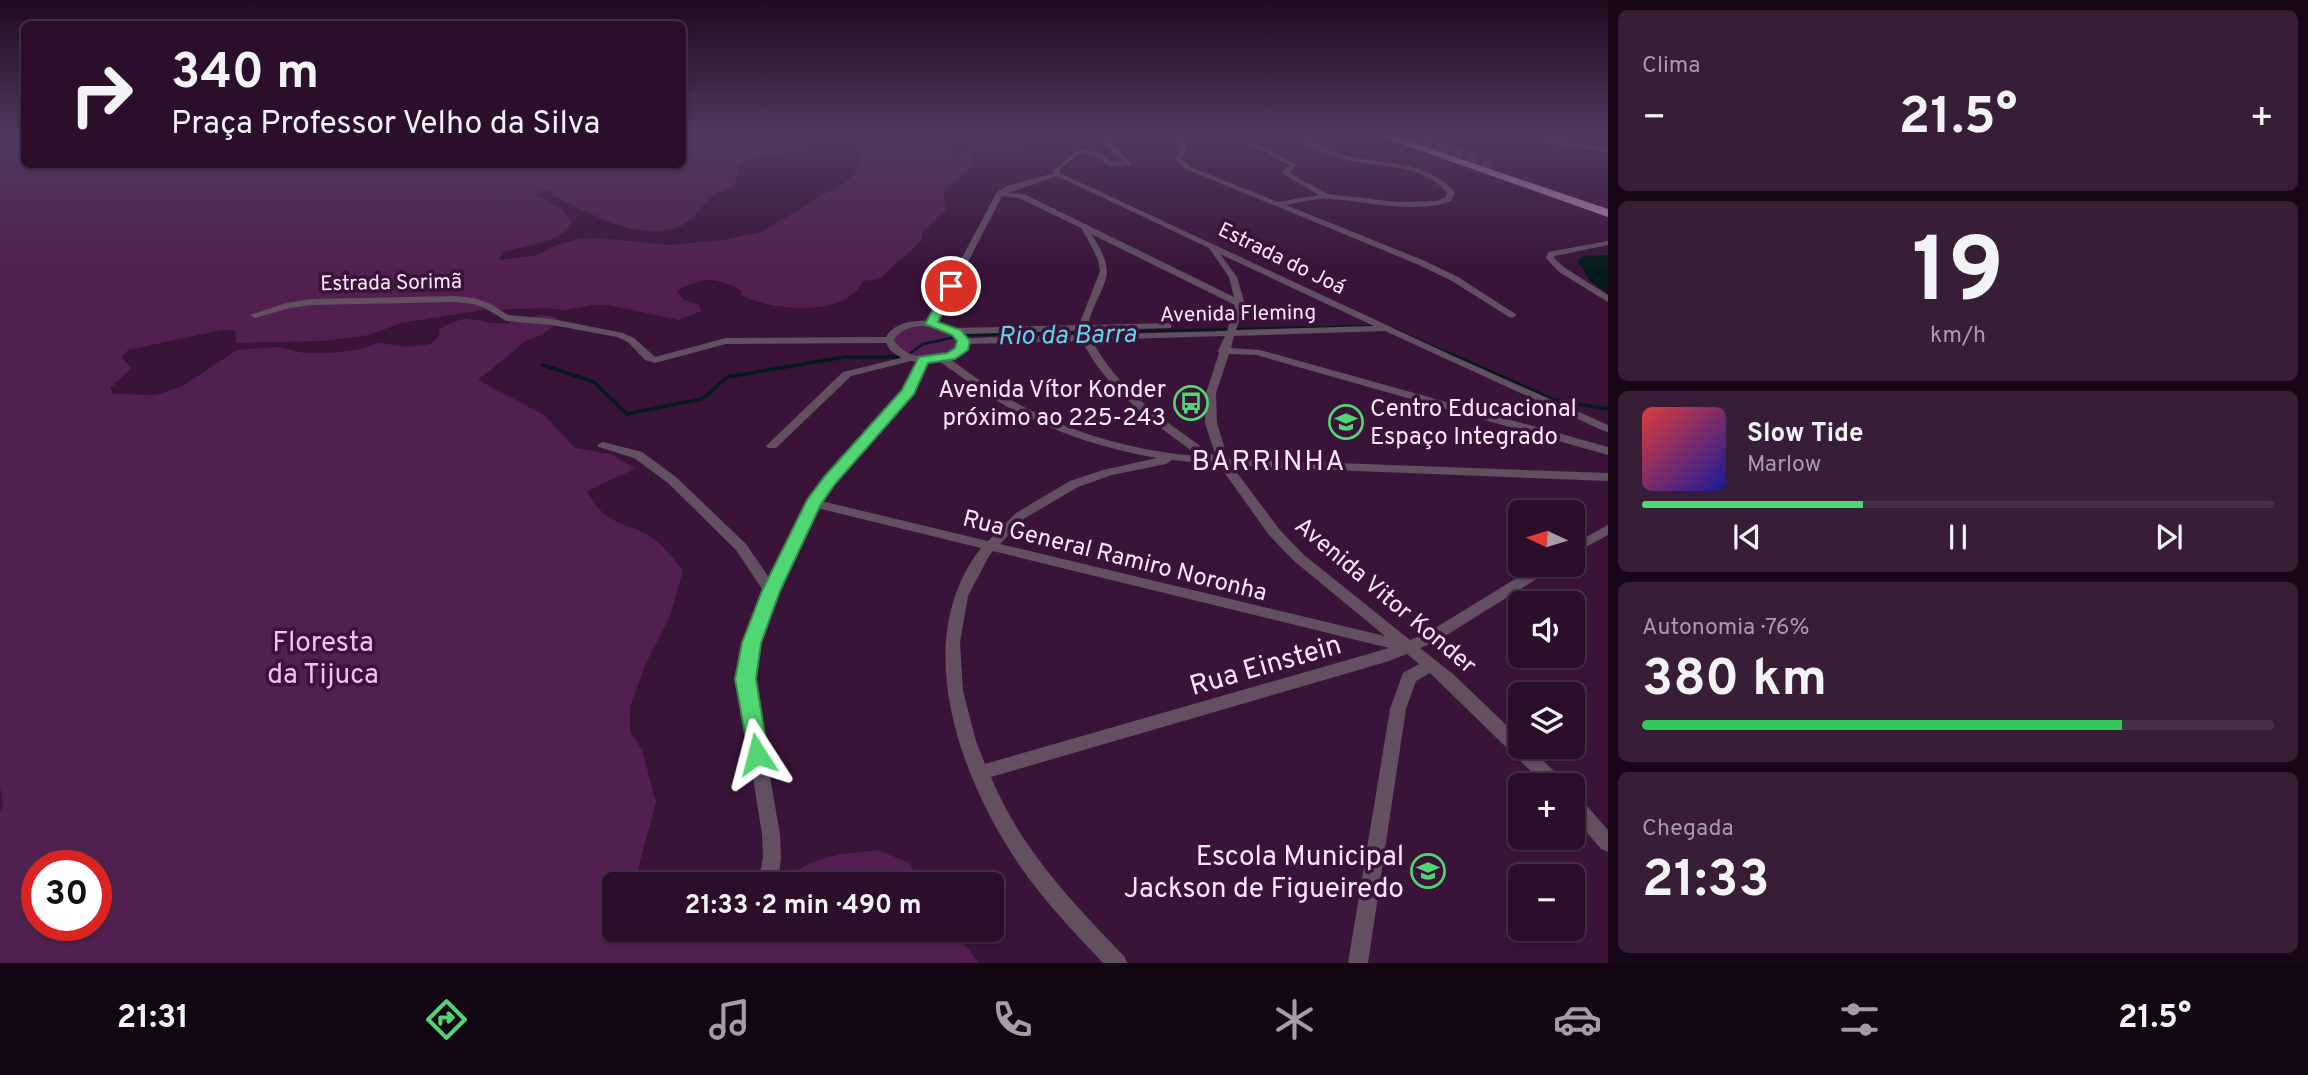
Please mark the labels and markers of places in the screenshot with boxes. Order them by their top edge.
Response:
pin [921,256,981,316]
place label: Avenida Vítor Konder próximo ao 225-243 [938,376,1166,434]
bus stop icon: Avenida Vítor Konder próximo ao 225-243 [1172,384,1210,422]
place label: Centro Educacional Espaço Integrado [1370,395,1577,453]
school or university icon: Centro Educacional Espaço Integrado [1327,403,1365,441]
place label: Escola Municipal Jackson de Figueiredo [1124,840,1404,908]
school or university icon: Escola Municipal Jackson de Figueiredo [1409,852,1447,890]

